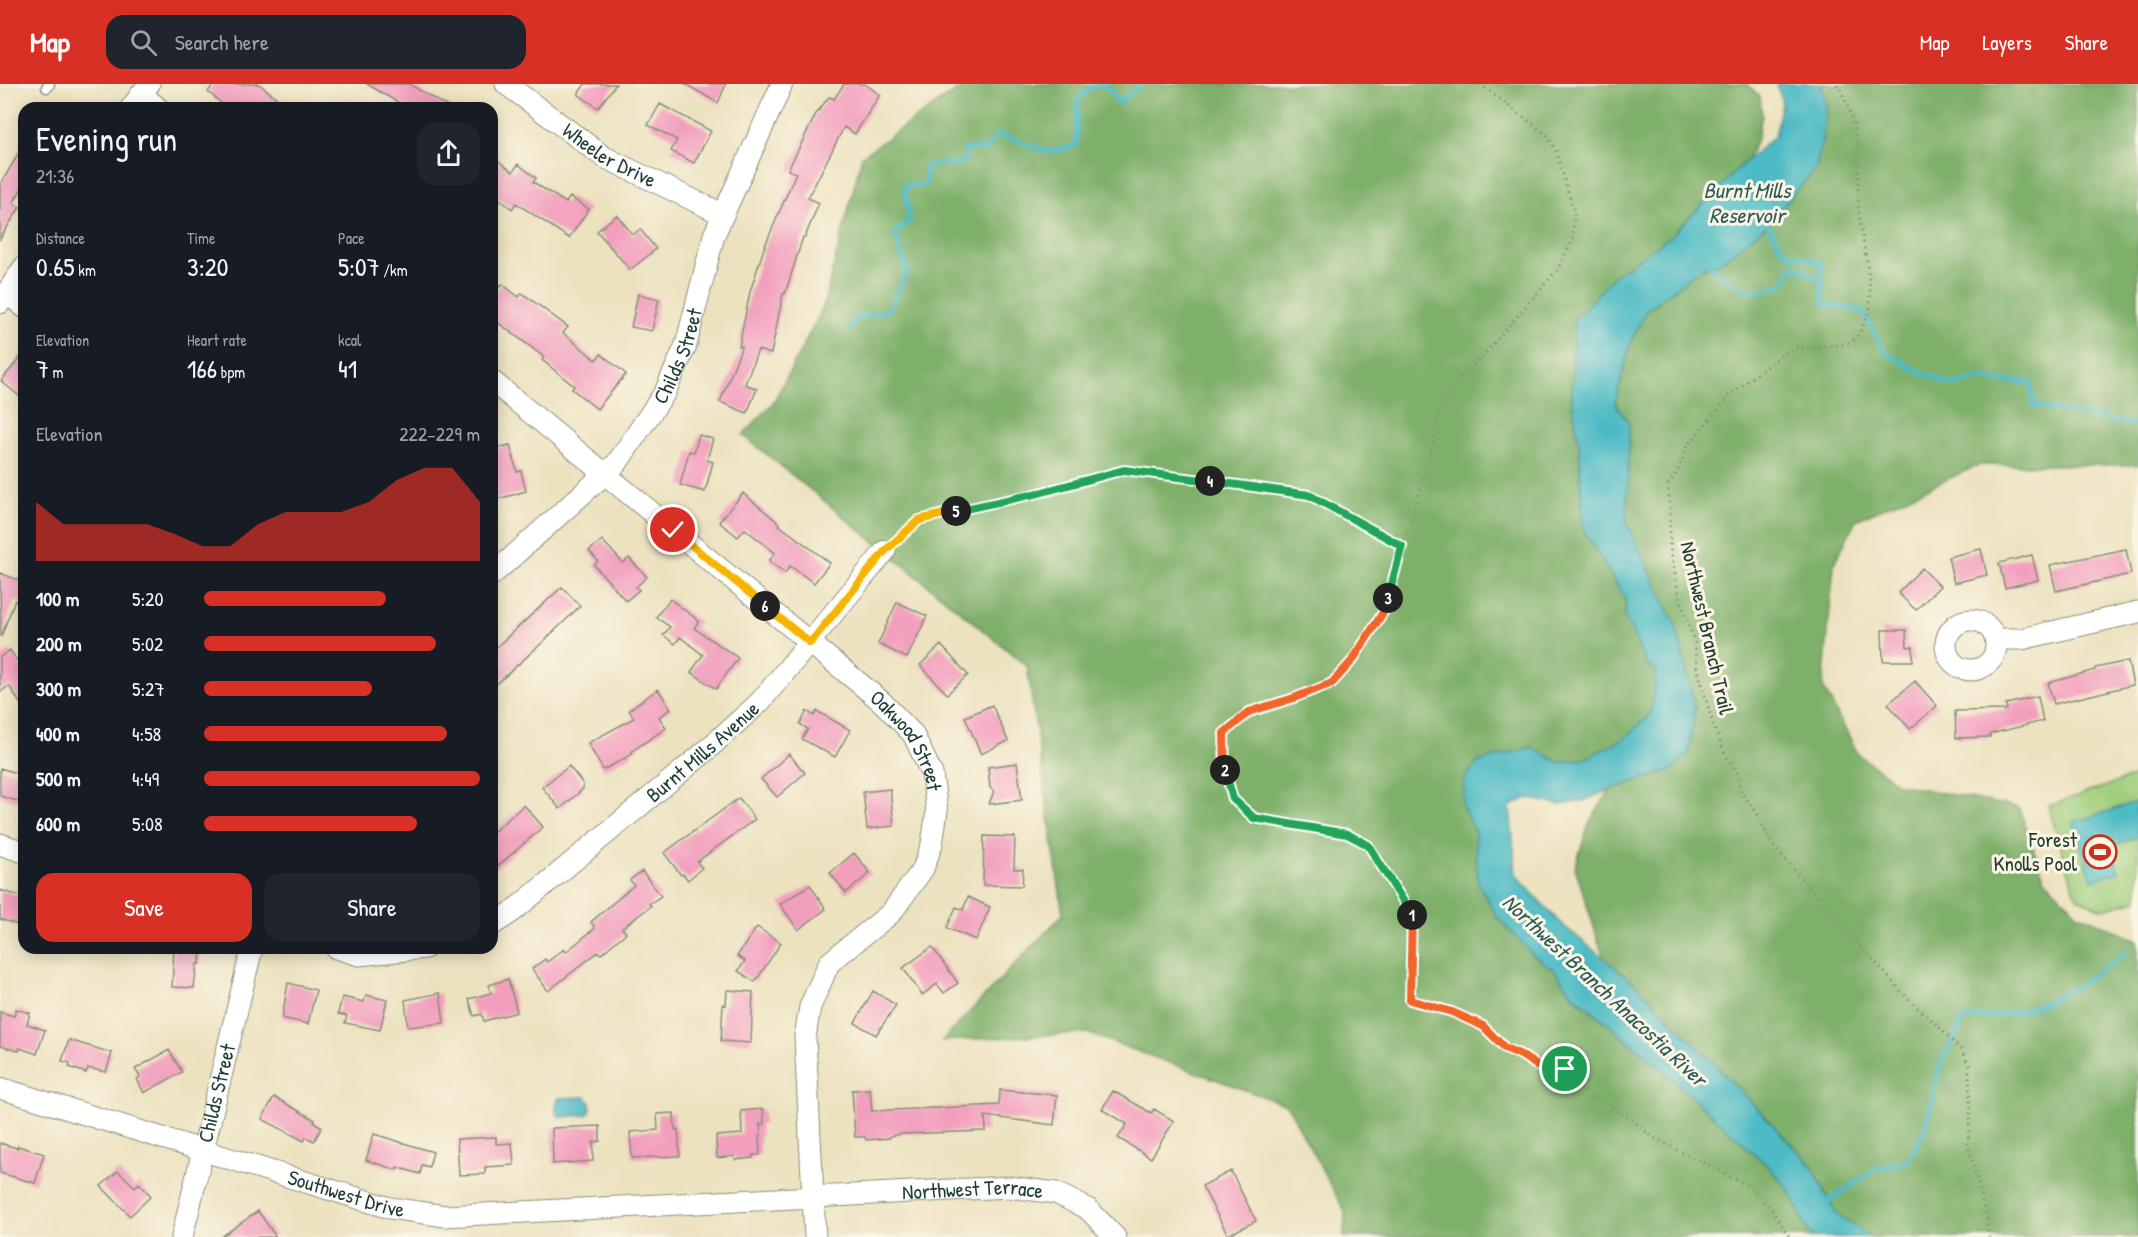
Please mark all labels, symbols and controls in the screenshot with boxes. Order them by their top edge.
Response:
search box [106,15,526,69]
text: Map [30,23,70,61]
icon: search [127,26,160,59]
text: Search here [175,27,269,57]
text: Map [1920,28,1949,57]
text: Layers [1982,28,2032,57]
text: Share [2065,28,2108,57]
street label: Wheeler Drive [557,116,661,194]
text: Evening run [36,117,177,161]
button: share [417,122,480,185]
text: 21:36 [36,162,74,189]
water label: Burnt Mills Reservoir [1704,175,1793,230]
text: Distance [36,227,85,249]
text: Time [187,227,215,249]
text: Pace [338,227,365,249]
text: 0.65 [36,249,75,284]
text: 3:20 [187,249,229,284]
text: 5:07 [338,249,380,284]
text: km [75,259,96,281]
text: /km [380,259,408,281]
street label: Childs Street [646,304,709,410]
text: Elevation [36,329,89,351]
text: Heart rate [187,329,247,351]
text: kcal [338,329,361,351]
text: 7 [36,351,49,386]
text: 166 [187,351,217,386]
text: 41 [338,351,357,386]
text: m [49,361,63,383]
text: bpm [217,361,245,383]
text: Elevation [36,420,102,447]
text: 222–229 m [399,420,480,447]
pin: 4 [1195,466,1225,496]
text: 4 [1207,470,1213,492]
pin: 5 [941,496,971,526]
text: 5 [953,500,959,522]
pin [647,504,698,555]
icon: check [656,513,689,546]
street label: Northwest Branch Trail [1673,539,1742,718]
pin: 3 [1373,583,1403,613]
text: 100 m [36,585,79,612]
text: 5:20 [132,585,163,612]
text: 3 [1384,587,1392,609]
pin: 6 [750,591,780,621]
text: 6 [762,595,768,617]
text: 200 m [36,630,81,657]
text: 5:02 [132,630,163,657]
text: 300 m [36,675,81,702]
text: 5:27 [132,675,164,702]
street label: Oakwood Street [864,683,949,793]
street label: Burnt Mills Avenue [640,694,765,809]
text: 400 m [36,720,80,747]
text: 4:58 [132,720,161,747]
pin: 2 [1210,755,1240,785]
text: 2 [1221,759,1229,781]
text: 500 m [36,765,81,792]
text: 4:49 [132,765,159,792]
text: 600 m [36,810,80,837]
text: 5:08 [132,810,163,837]
place label: Forest Knolls Pool [1993,825,2078,878]
sports icon: Forest Knolls Pool [2082,834,2118,870]
button: Save [36,873,252,942]
button: Share [264,873,480,942]
water label: Northwest Branch Anacostia River [1496,887,1716,1094]
pin: 1 [1397,900,1427,930]
text: 1 [1409,904,1415,926]
street label: Childs Street [190,1040,242,1145]
pin [1539,1043,1590,1094]
icon: arrive [1548,1052,1581,1085]
street label: Southwest Drive [284,1162,406,1224]
street label: Northwest Terrace [901,1172,1045,1206]

